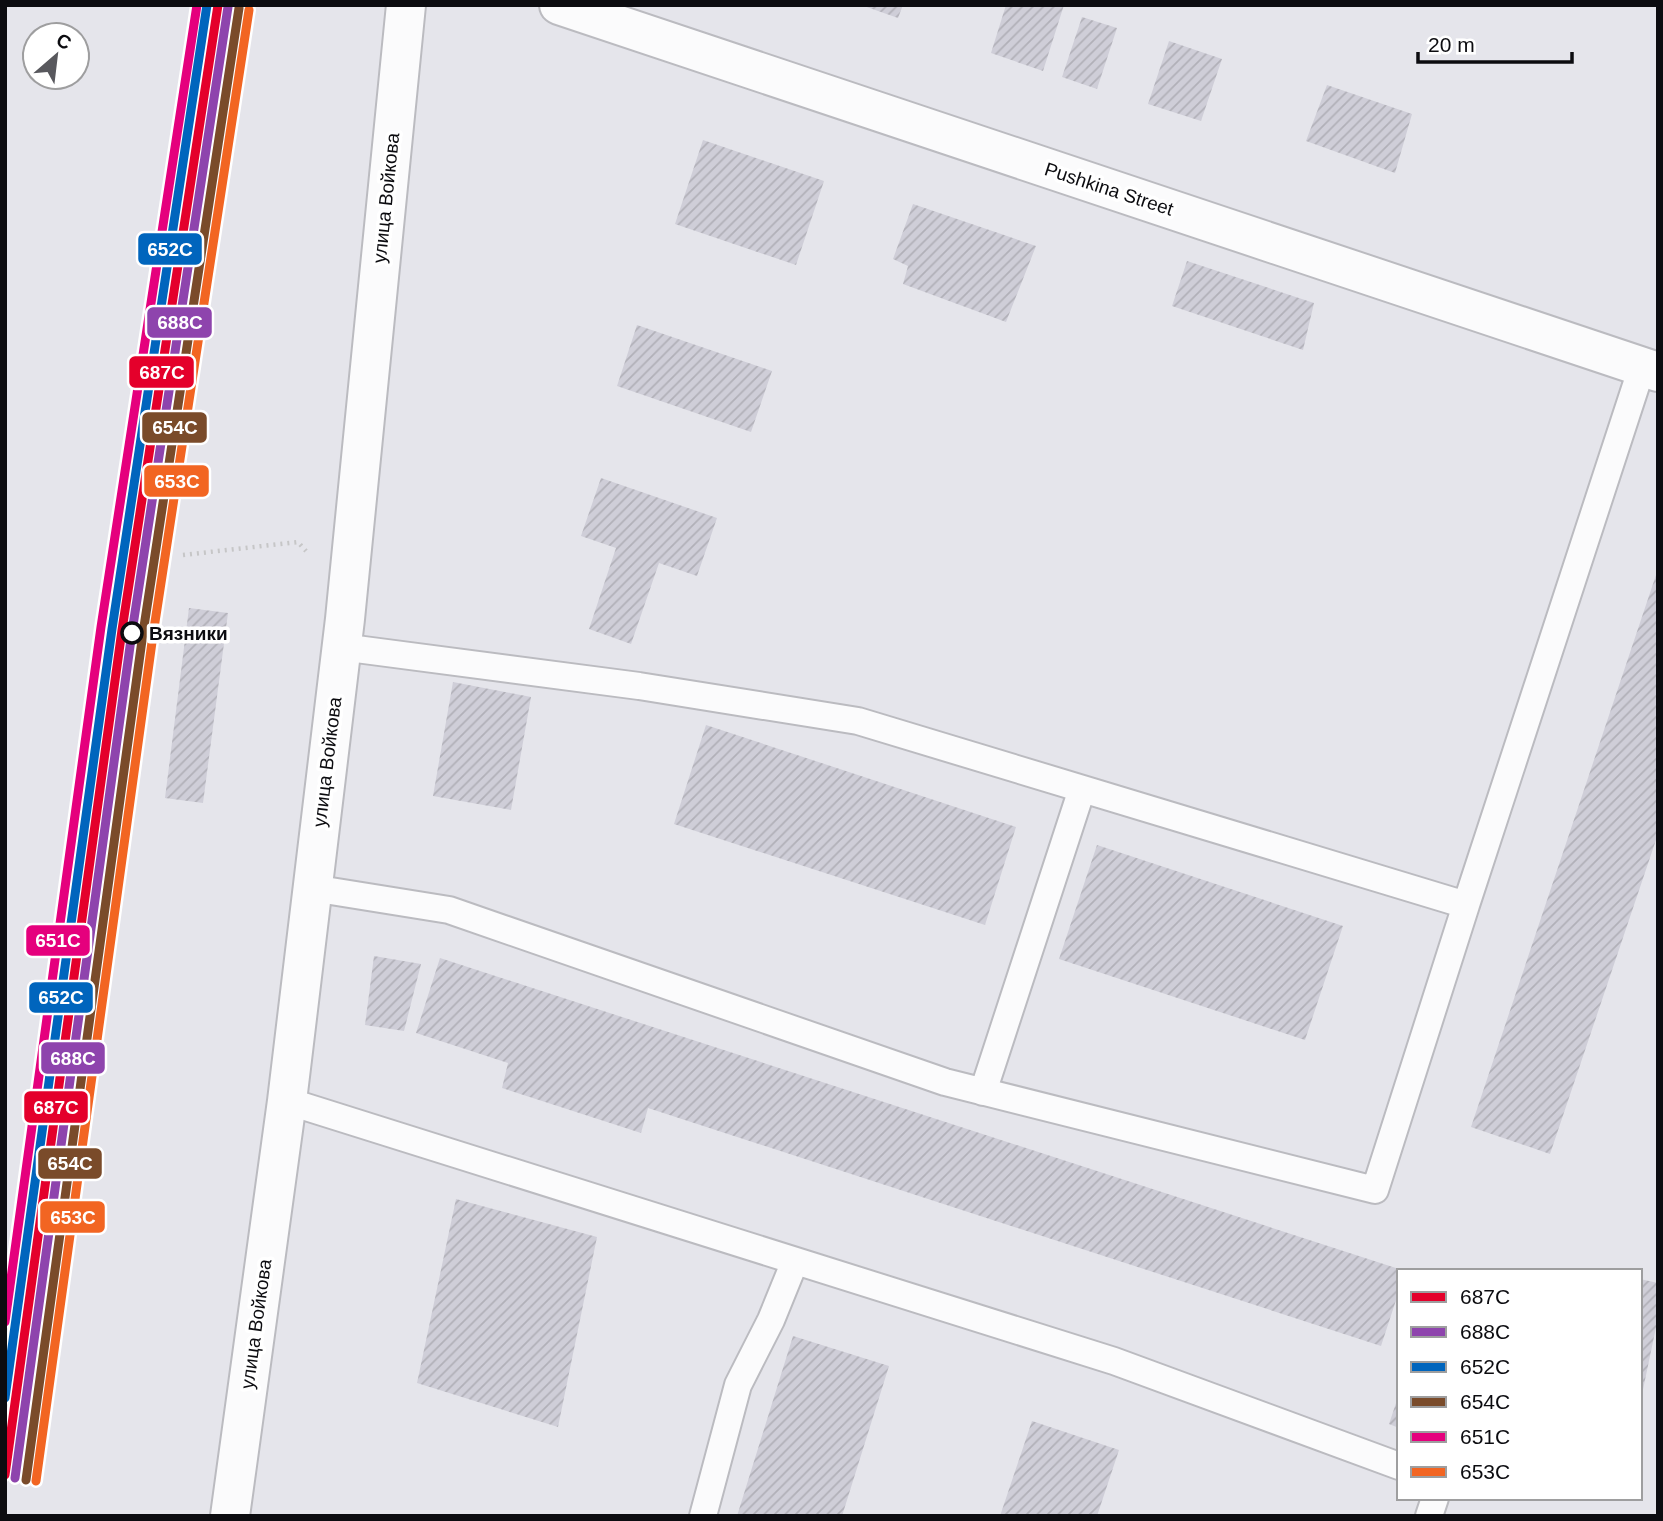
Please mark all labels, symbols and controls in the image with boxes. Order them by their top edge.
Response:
north arrow [21,21,91,91]
scale bar [1418,21,1572,65]
text: С [53,29,75,54]
text: 20 m [1428,33,1475,56]
street label: улица Войкова [369,131,403,264]
street label: Pushkina Street [1042,158,1177,220]
line badge: 652С [137,232,203,266]
text: 652С [147,239,193,260]
line badge: 688С [146,306,213,339]
text: 688С [157,312,203,333]
line badge: 687С [128,355,195,389]
text: 687С [139,362,185,383]
line badge: 654С [141,411,208,444]
text: 654С [152,417,198,438]
line badge: 653С [143,464,210,498]
text: 653С [154,471,200,492]
marker: Вязники [121,622,143,644]
place label: Вязники [149,623,228,644]
street label: улица Войкова [309,695,345,828]
line badge: 651С [25,924,91,957]
text: 651С [35,930,81,951]
line badge: 652С [28,981,94,1014]
text: 652С [38,987,84,1008]
line badge: 688С [40,1041,106,1075]
text: 688С [50,1048,96,1069]
line badge: 687С [23,1090,89,1124]
text: 687С [33,1097,79,1118]
line badge: 654С [37,1147,103,1180]
text: 654С [47,1153,93,1174]
line badge: 653С [39,1200,106,1234]
text: 653С [50,1207,96,1228]
street label: улица Войкова [236,1257,276,1390]
legend [1397,1269,1642,1500]
text: 687С [1460,1285,1510,1308]
text: 688С [1460,1320,1510,1343]
text: 652С [1460,1355,1510,1378]
text: 654С [1460,1390,1510,1413]
text: 651С [1460,1425,1510,1448]
text: 653С [1460,1460,1510,1483]

